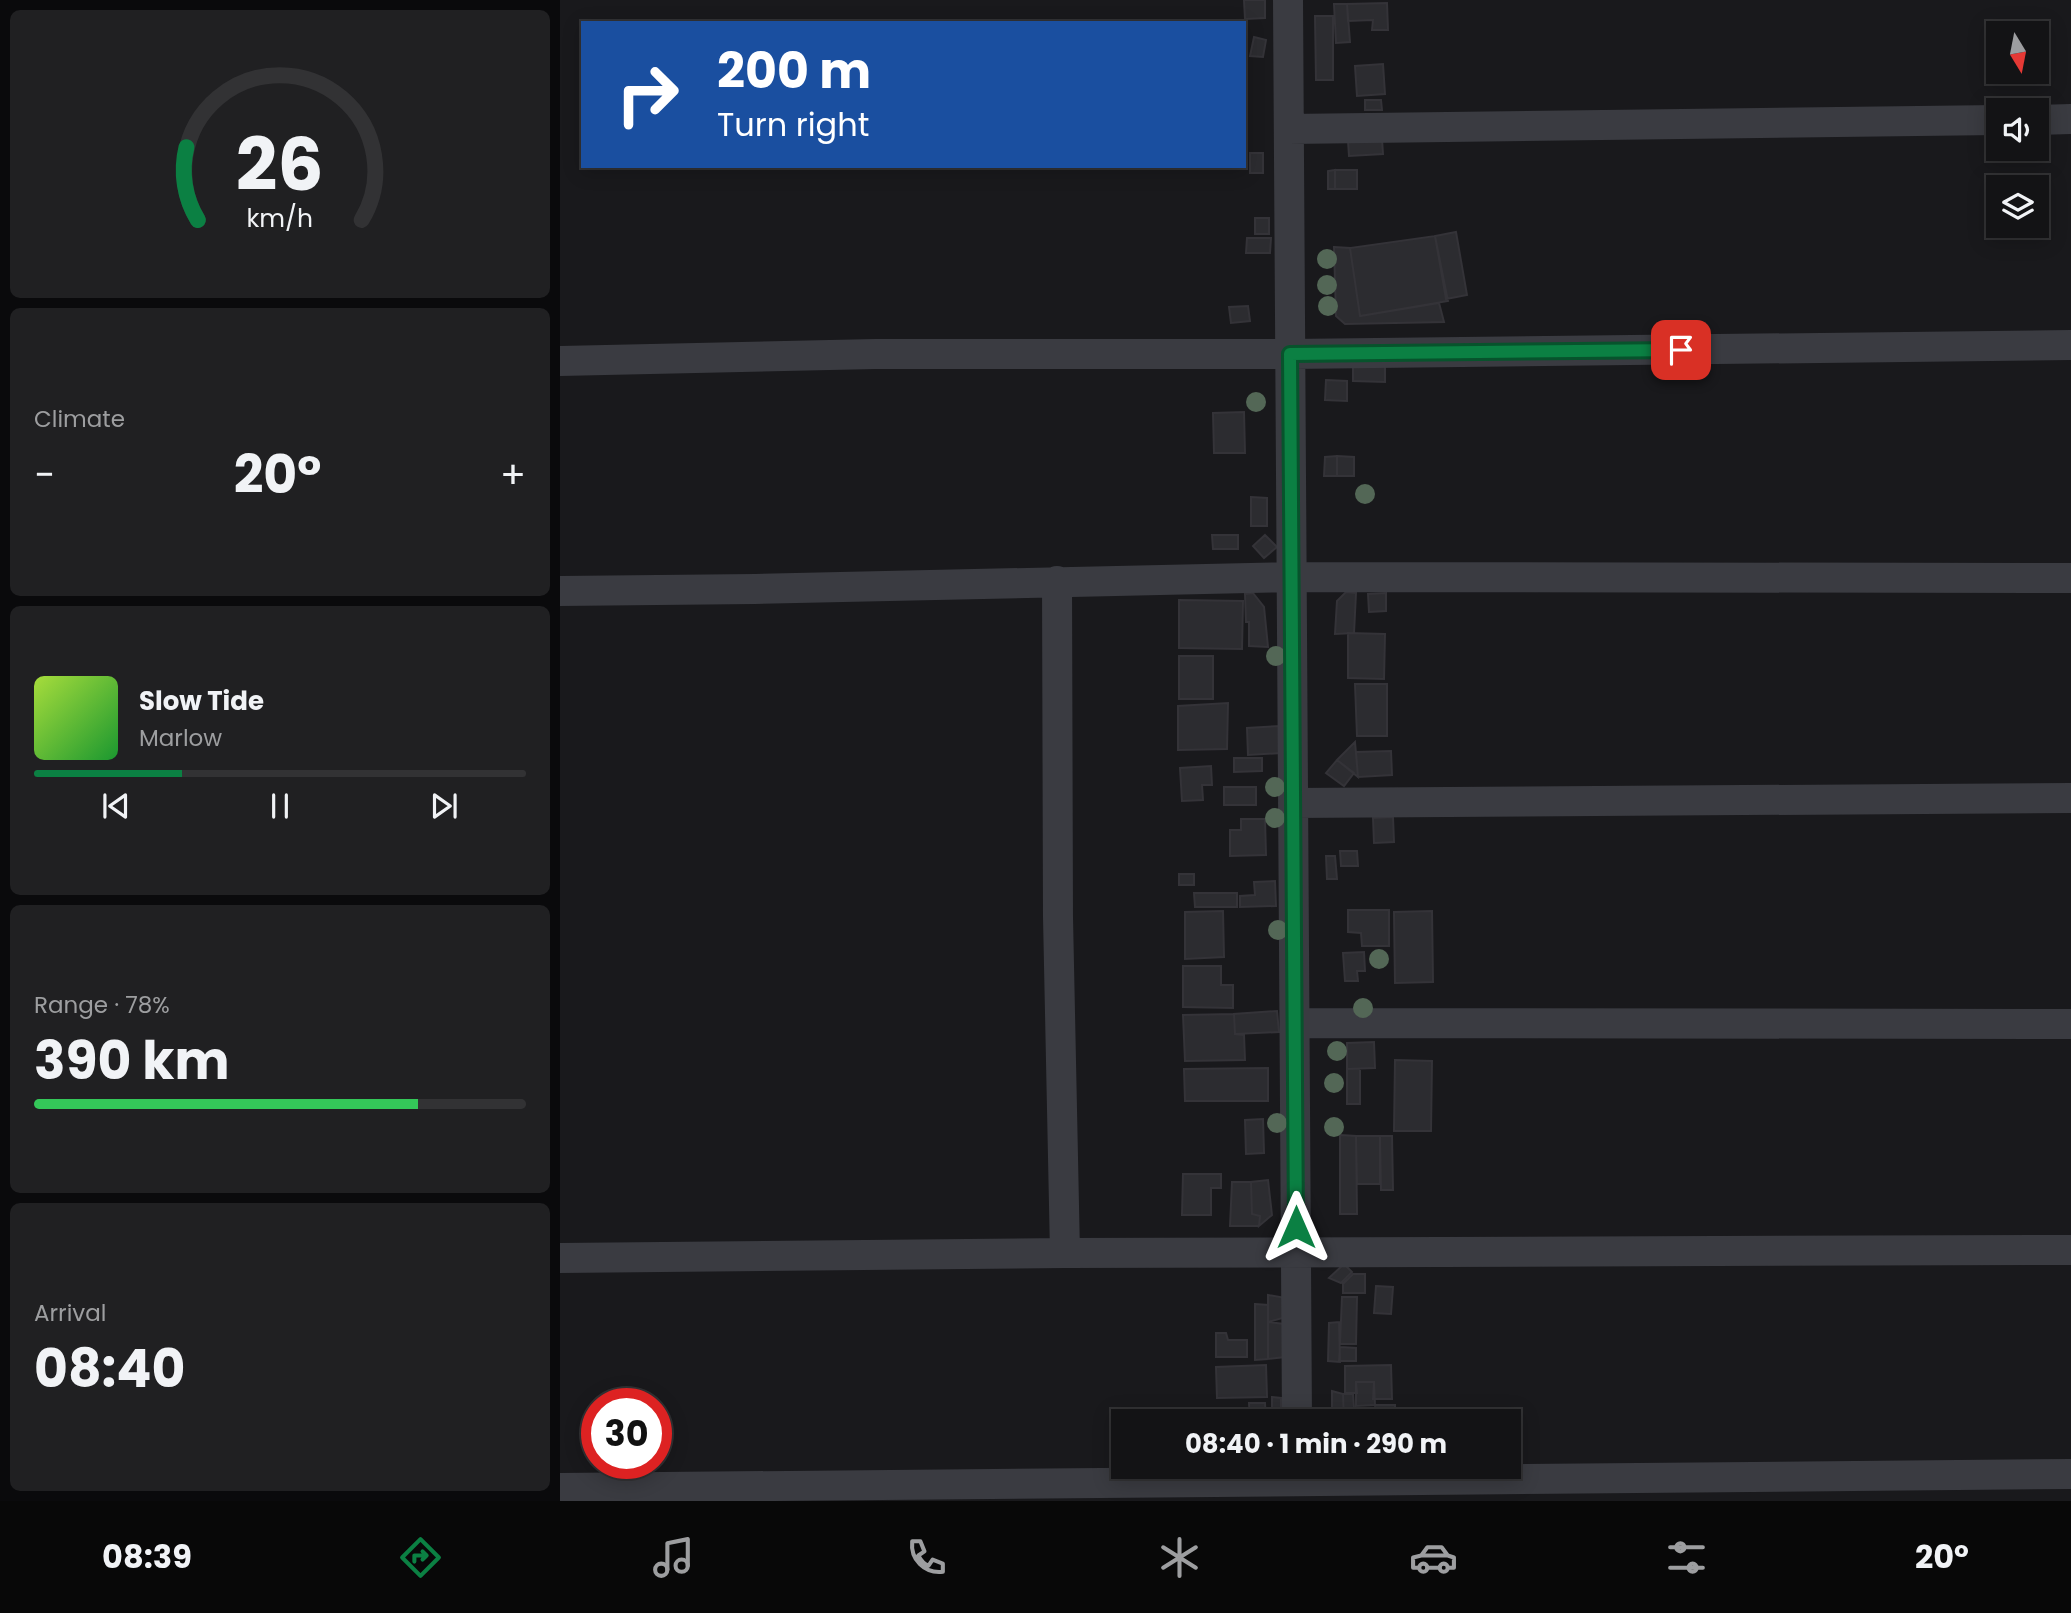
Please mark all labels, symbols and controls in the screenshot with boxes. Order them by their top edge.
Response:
north arrow [1986,21,2049,84]
map controls [1986,21,2049,238]
text: 200 m [717,37,871,105]
icon: right [602,49,693,140]
button: sound [1986,98,2049,161]
text: Turn right [717,102,869,147]
text: 26 [236,114,324,215]
button: layers [1986,175,2049,238]
text: km/h [247,201,313,236]
pin [1651,320,1711,380]
icon: arrive [1662,331,1700,369]
text: Climate [34,403,125,435]
text: 20° [234,438,321,511]
text: − [34,448,55,501]
text: + [500,448,526,501]
text: Slow Tide [139,683,264,719]
text: Marlow [139,722,222,754]
icon: previous [97,787,135,825]
icon: pause [261,787,299,825]
icon: next [425,787,463,825]
text: Range · 78% [34,989,170,1021]
text: 390 km [34,1024,230,1097]
position arrow [1259,1190,1333,1264]
text: Arrival [34,1297,106,1329]
text: 08:40 [34,1332,185,1405]
speed limit sign: 30 [581,1388,672,1479]
text: 08:40 · 1 min · 290 m [1185,1426,1447,1462]
icon: directions [396,1533,445,1582]
icon: music [649,1533,698,1582]
icon: phone [902,1533,951,1582]
icon: climate [1155,1533,1204,1582]
icon: car [1409,1533,1458,1582]
icon: filters [1662,1533,1711,1582]
text: 08:39 [102,1534,192,1579]
text: 20° [1915,1534,1969,1579]

